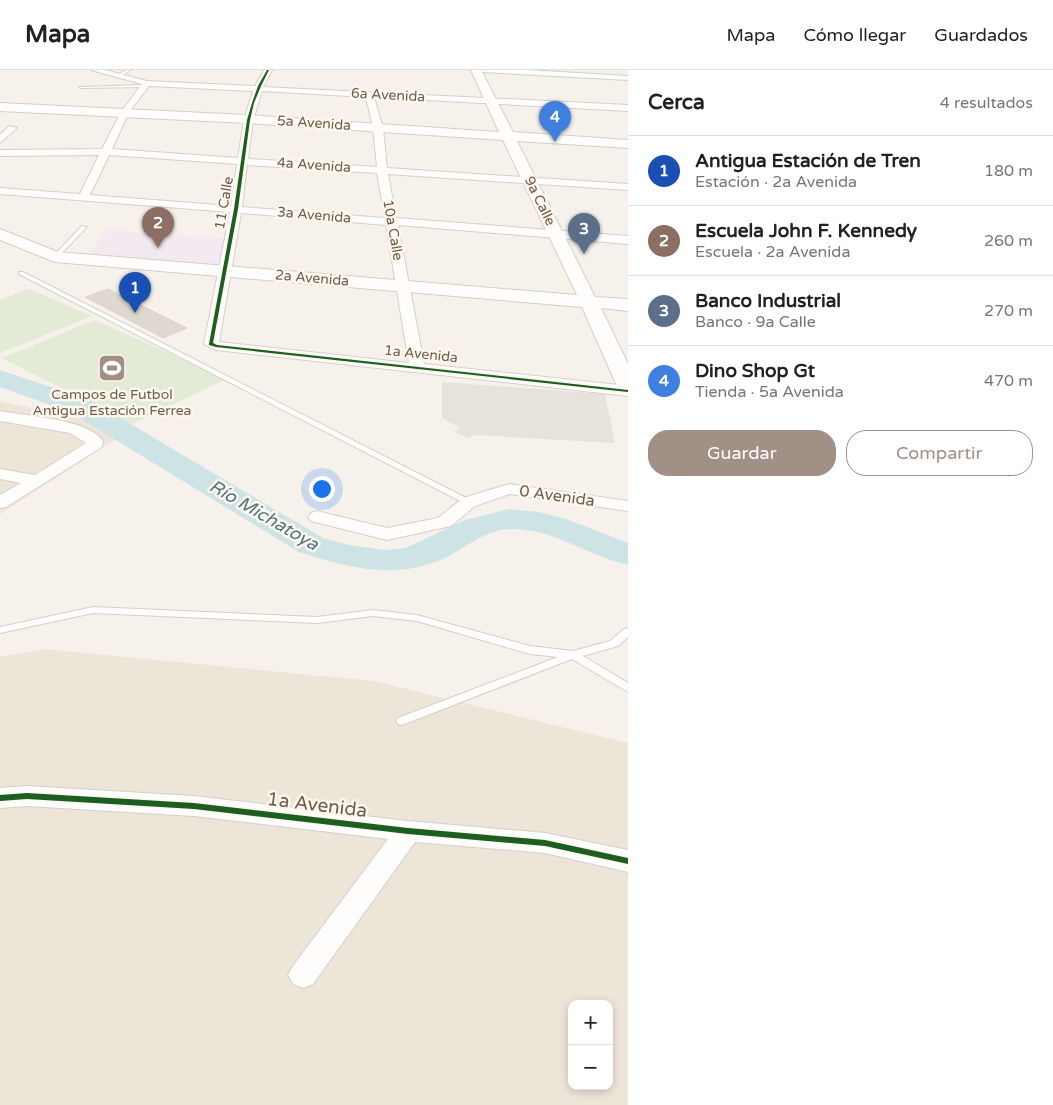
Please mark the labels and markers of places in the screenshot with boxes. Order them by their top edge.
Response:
pin: 4 [539,101,571,142]
pin: 2 [142,207,174,248]
pin: 3 [568,213,600,254]
pin: 1 [119,272,151,313]
sports icon: Campos de Futbol Antigua Estación Ferrea [97,353,127,383]
place label: Campos de Futbol Antigua Estación Ferrea [33,386,191,419]

